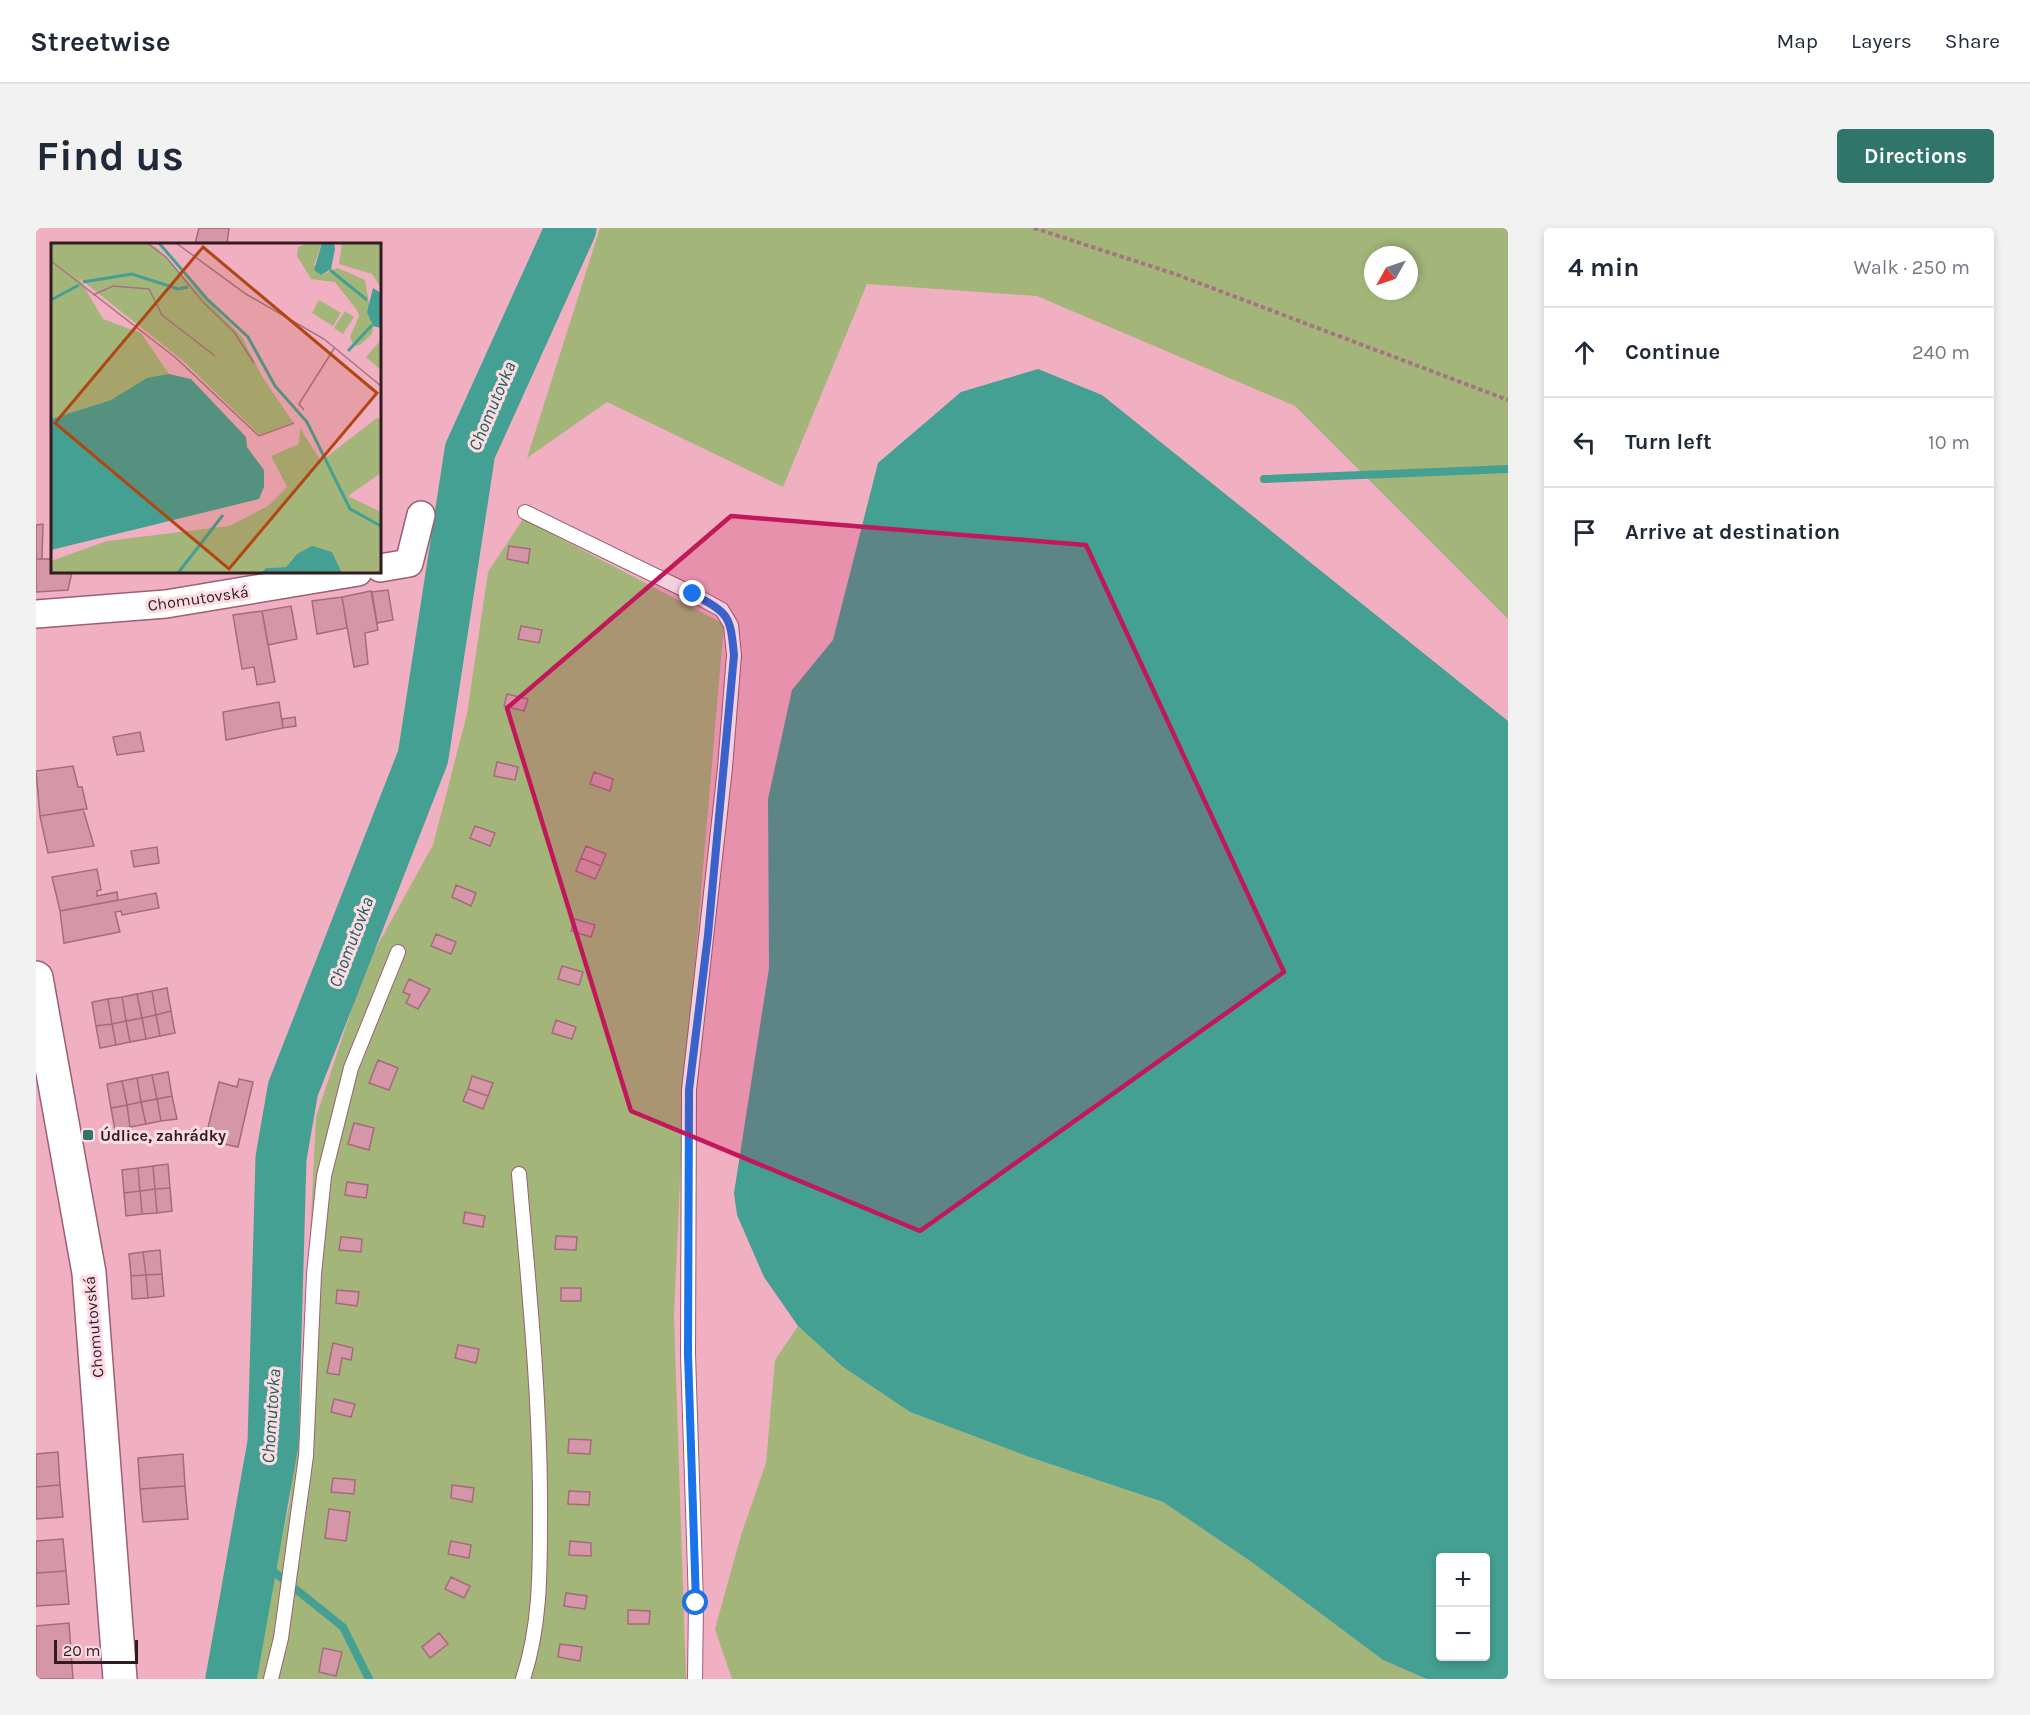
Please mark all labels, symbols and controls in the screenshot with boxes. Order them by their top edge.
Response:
text: Streetwise [30,25,171,58]
text: Map [1776,29,1818,53]
text: Layers [1851,29,1912,53]
text: Share [1945,29,2000,53]
button: Directions [1837,129,1994,183]
text: Find us [36,131,184,181]
inset map [51,243,381,573]
north arrow [1364,246,1418,300]
text: 4 min [1568,252,1639,283]
text: Walk · 250 m [1854,256,1970,279]
icon: ahead [1568,336,1601,369]
text: Continue [1625,339,1720,365]
text: 240 m [1912,341,1970,364]
water label: Chomutovka [463,358,521,454]
icon: left [1568,426,1601,459]
text: Turn left [1625,429,1712,455]
text: 10 m [1928,431,1970,454]
icon: arrive [1568,516,1601,549]
text: Arrive at destination [1625,519,1840,545]
route end [679,580,705,606]
street label: Chomutovská [146,582,250,615]
water label: Chomutovka [324,894,378,990]
place label: Údlice, zahrádky [100,1126,226,1145]
marker: Údlice, zahrádky [81,1128,95,1142]
street label: Chomutovská [80,1275,107,1379]
water label: Chomutovka [257,1368,285,1464]
map controls [1436,1553,1490,1661]
button: + [1436,1553,1490,1607]
route start [682,1589,708,1615]
button: − [1436,1607,1490,1661]
scale bar [54,1637,138,1664]
text: 20 m [63,1641,101,1660]

